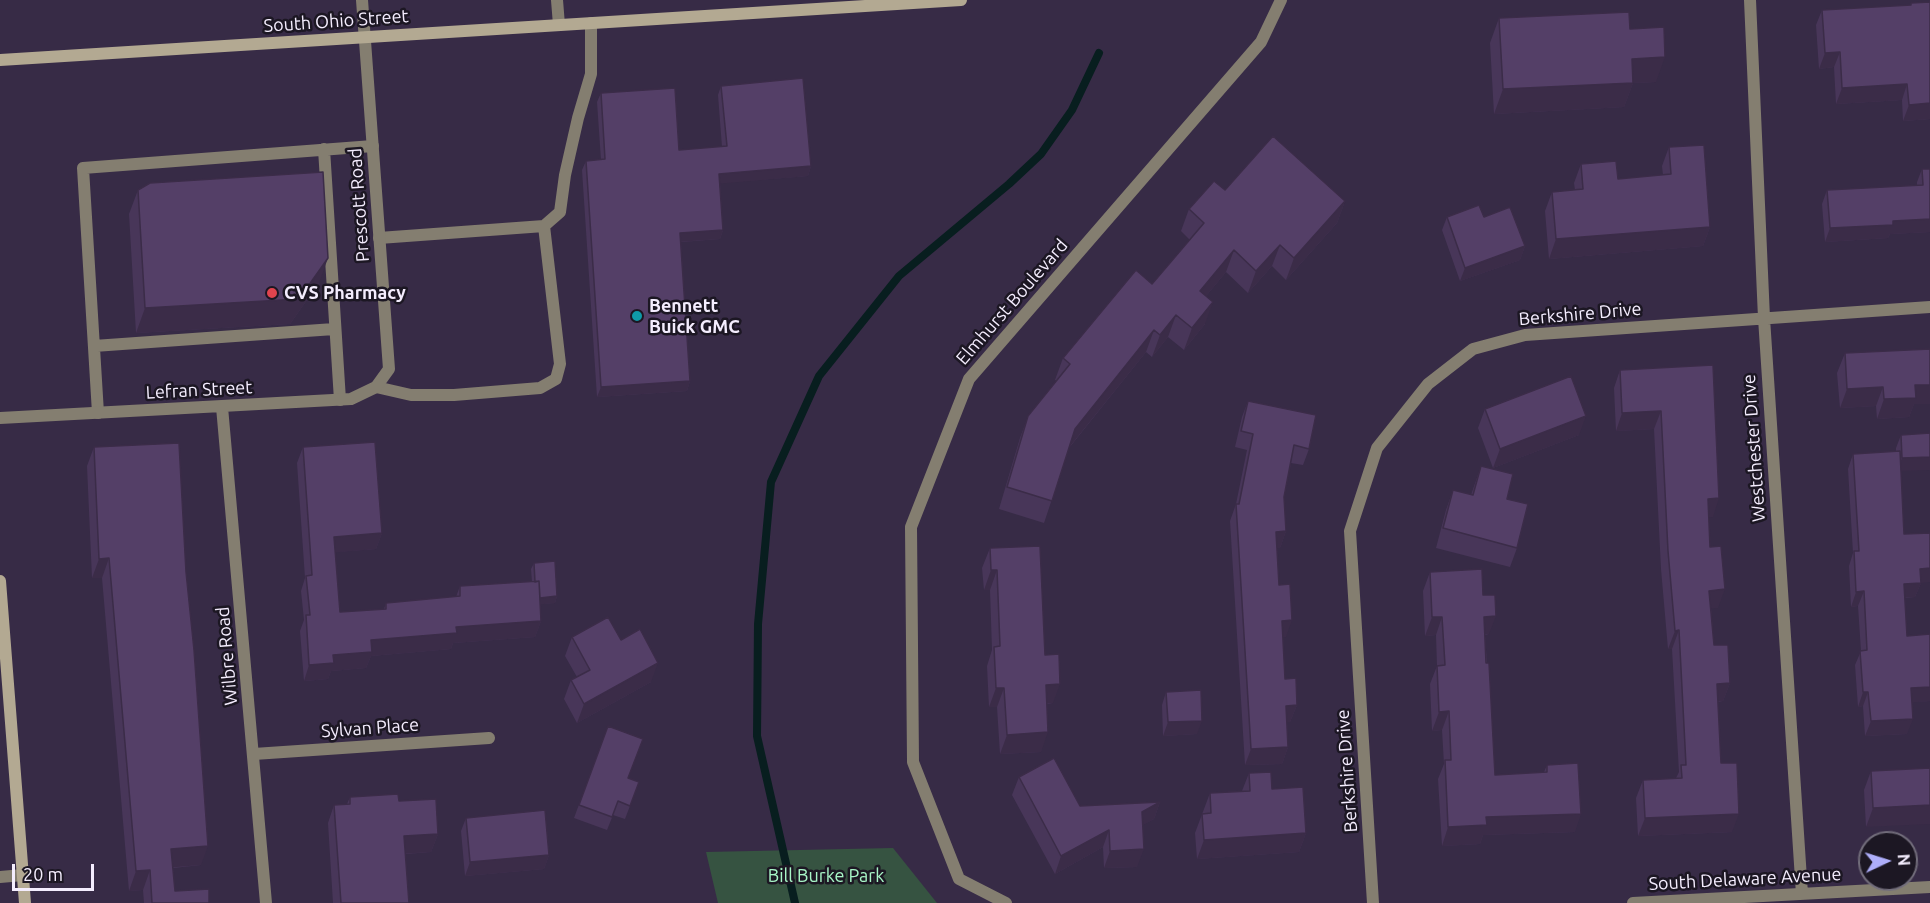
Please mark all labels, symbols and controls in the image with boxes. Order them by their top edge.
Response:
street label: South Ohio Street [263,5,409,37]
street label: Prescott Road [344,147,374,263]
street label: Elmhurst Boulevard [952,235,1072,369]
place label: CVS Pharmacy [284,282,406,304]
marker: CVS Pharmacy [265,286,279,300]
place label: Bennett Buick GMC [649,295,740,338]
street label: Berkshire Drive [1518,298,1642,330]
marker: Bennett Buick GMC [630,309,644,323]
street label: Westchester Drive [1738,373,1770,523]
street label: Lefran Street [145,376,253,404]
street label: Wilbre Road [212,606,242,706]
street label: Berkshire Drive [1332,709,1362,833]
street label: Sylvan Place [320,714,420,742]
north arrow [1858,831,1918,891]
scale bar [15,852,98,890]
text: N [1895,853,1913,866]
street label: South Delaware Avenue [1648,863,1842,895]
text: 20 m [23,864,63,884]
park label: Bill Burke Park [768,865,884,887]

